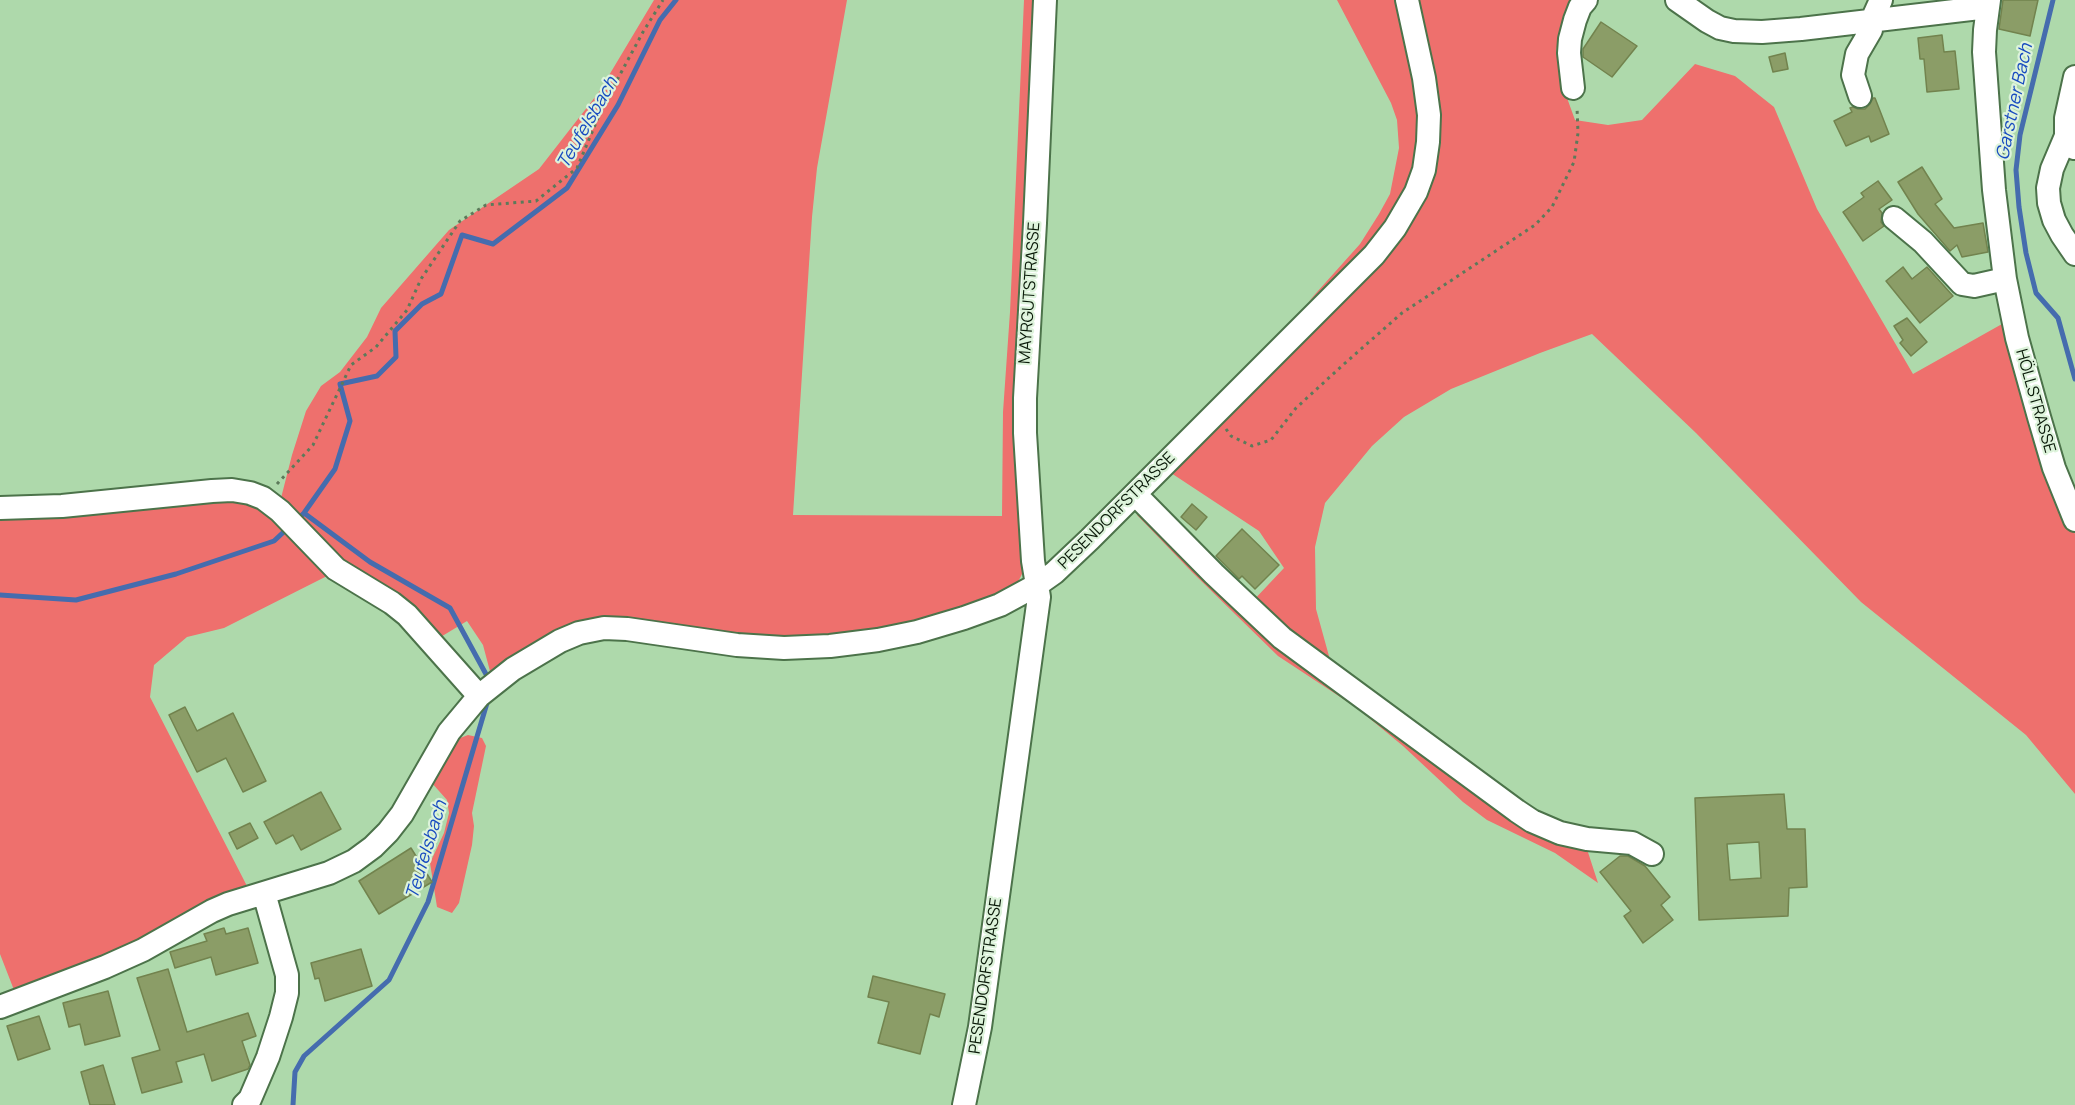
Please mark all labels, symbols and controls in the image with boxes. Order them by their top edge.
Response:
water label: Garstner Bach [1992,42,2038,162]
water label: Teufelsbach [553,73,623,173]
street label: MAYRGUTSTRASSE [1015,221,1045,365]
street label: HÖLLSTRASSE [2011,347,2059,455]
street label: PESENDORFSTRASSE [1055,449,1179,573]
water label: Teufelsbach [402,798,452,902]
street label: PESENDORFSTRASSE [966,897,1006,1055]

